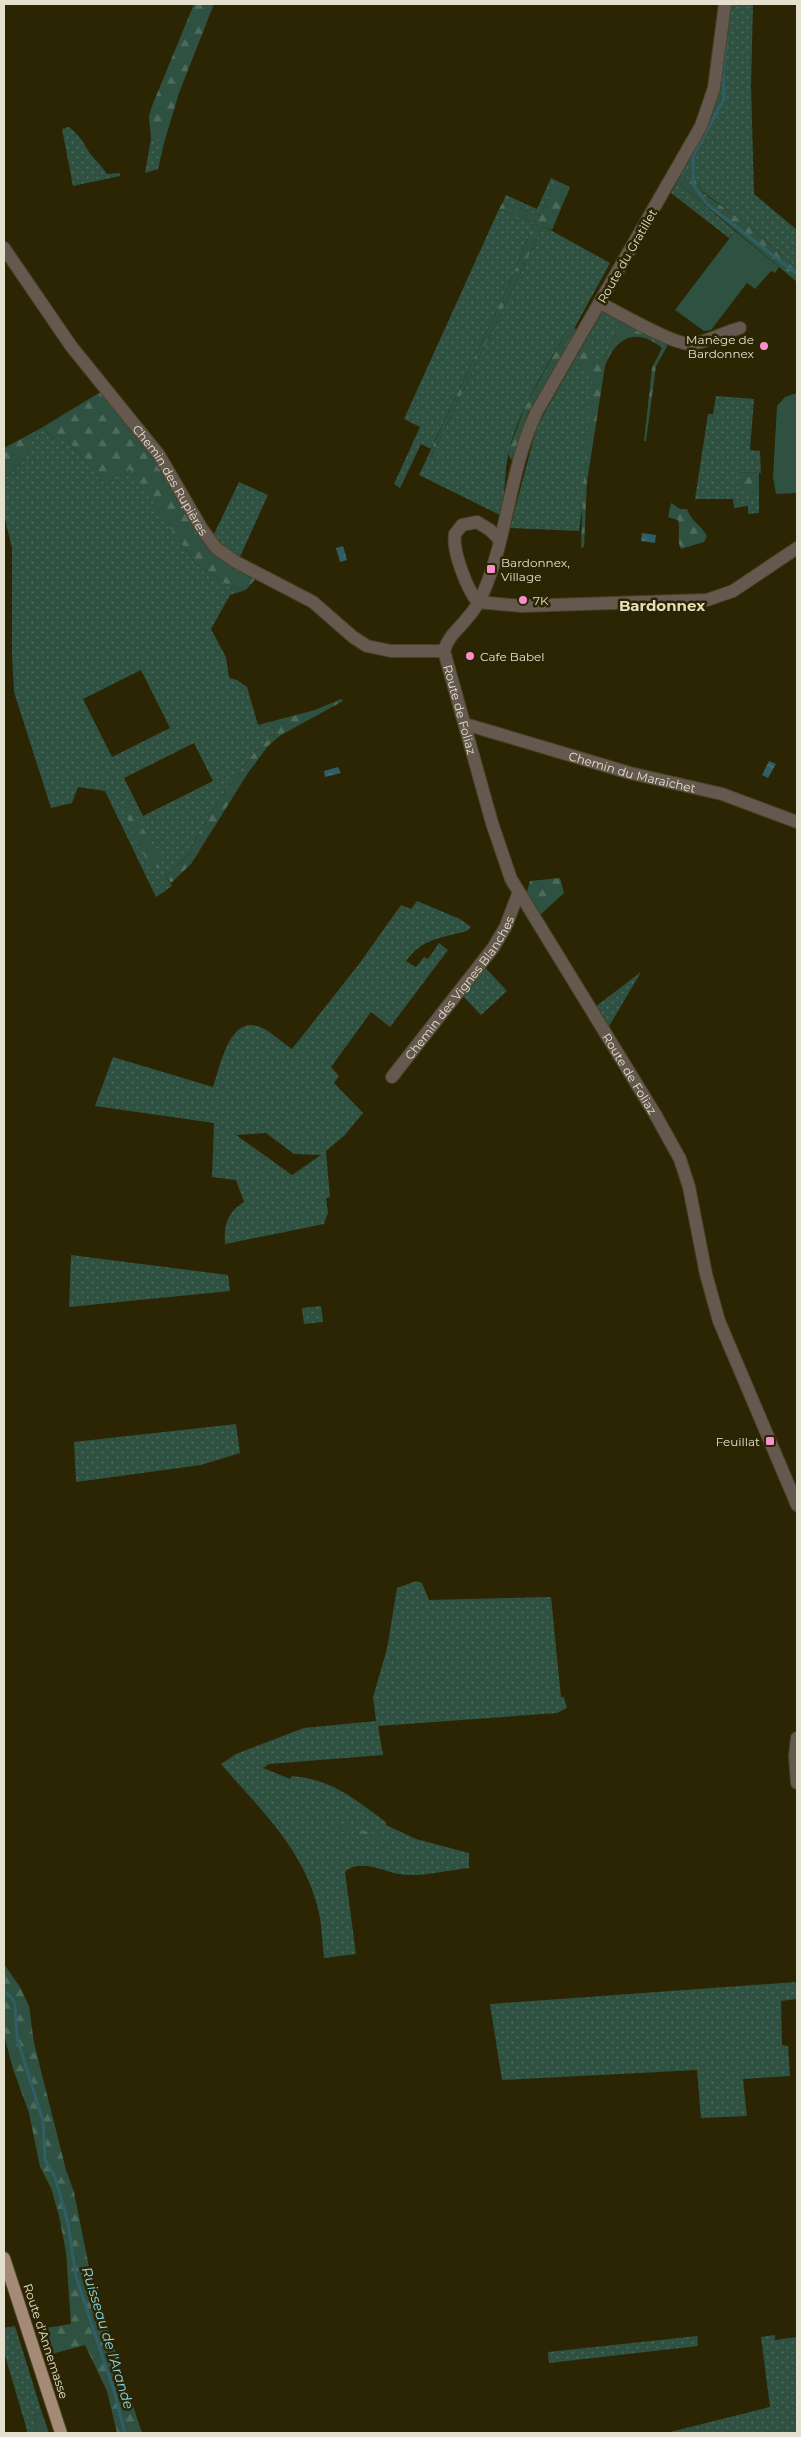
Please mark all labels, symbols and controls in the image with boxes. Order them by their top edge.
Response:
street label: Route du Gratillet [594,206,660,306]
place label: Manège de Bardonnex [686,332,755,361]
marker: Manège de Bardonnex [758,340,770,352]
street label: Chemin des Rupières [130,421,212,538]
place label: Bardonnex, Village [501,555,570,584]
marker: Bardonnex, Village [485,563,497,575]
place label: 7K [533,593,549,608]
marker: 7K [517,594,529,606]
district label: Bardonnex [619,596,705,615]
place label: Cafe Babel [480,649,545,664]
marker: Cafe Babel [464,650,476,662]
street label: Route de Foliaz [441,663,480,756]
street label: Chemin du Maraîchet [567,748,697,795]
street label: Chemin des Vignes Blanches [401,914,517,1062]
street label: Route de Foliaz [600,1030,661,1117]
place label: Feuillat [716,1434,760,1449]
marker: Feuillat [764,1435,776,1447]
water label: Ruisseau de l'Arande [78,2265,138,2411]
street label: Route d'Annemasse [20,2282,72,2400]

